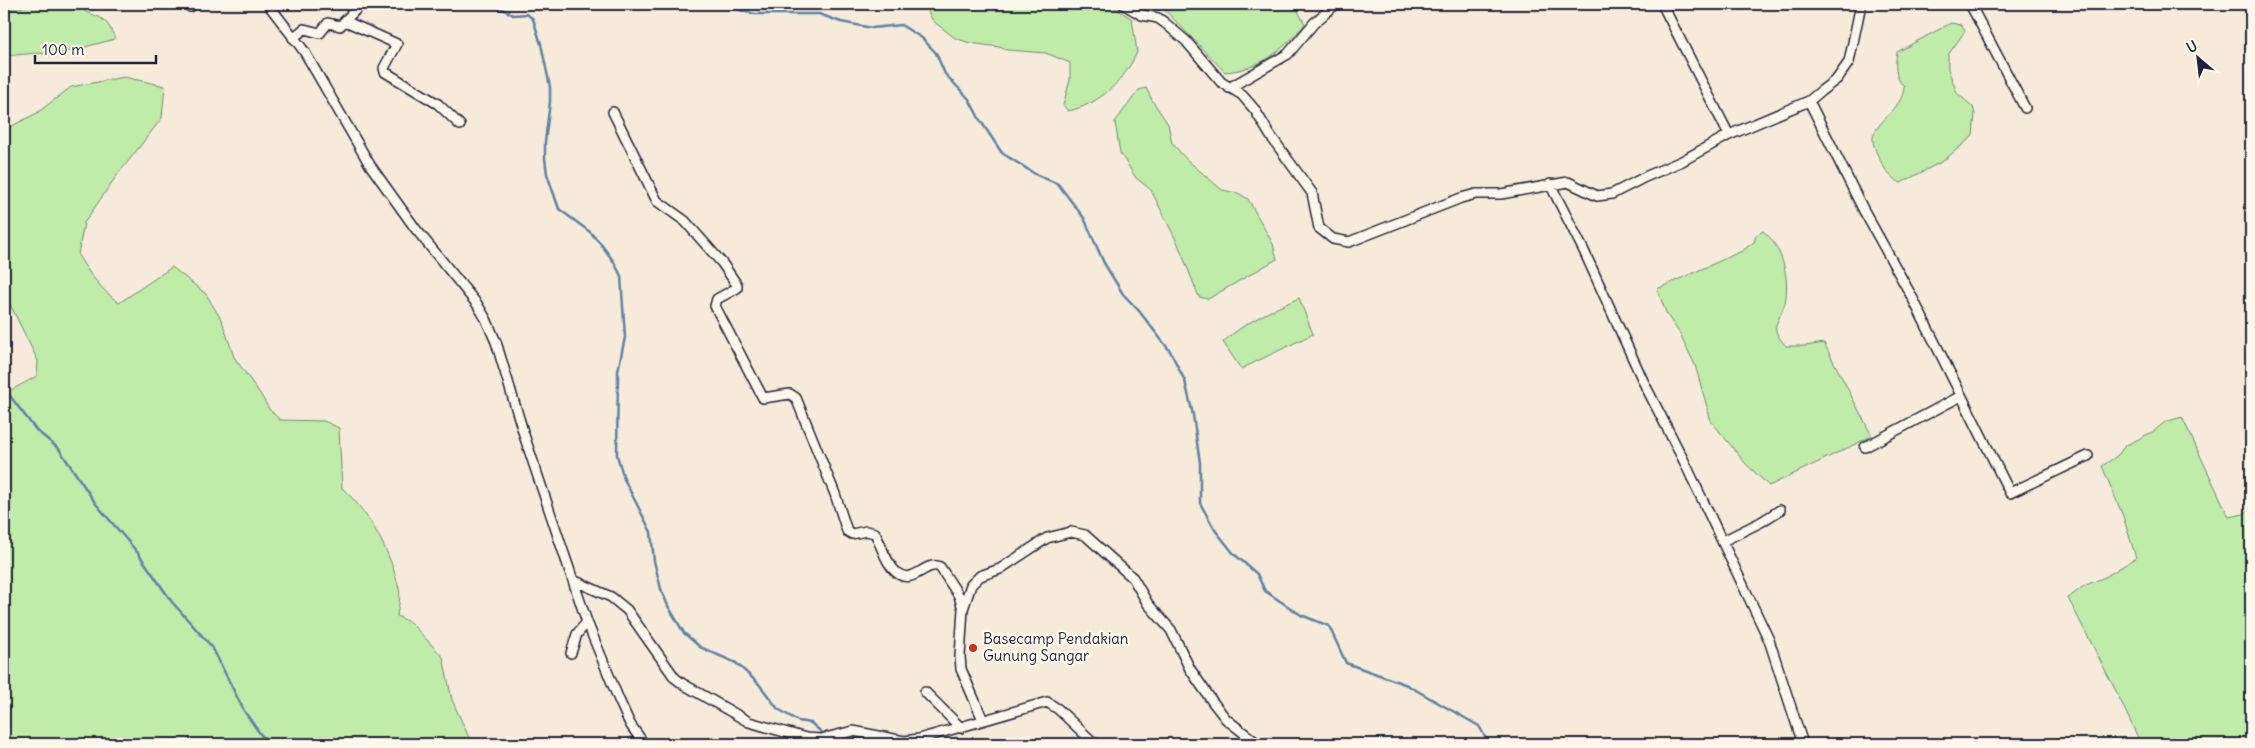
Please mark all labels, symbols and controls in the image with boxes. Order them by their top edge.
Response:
scale bar [35,32,156,64]
north arrow [2172,32,2222,82]
text: U [2183,36,2200,57]
text: 100 m [42,40,84,59]
place label: Basecamp Pendakian Gunung Sangar [983,629,1129,665]
marker: Basecamp Pendakian Gunung Sangar [967,642,979,654]

